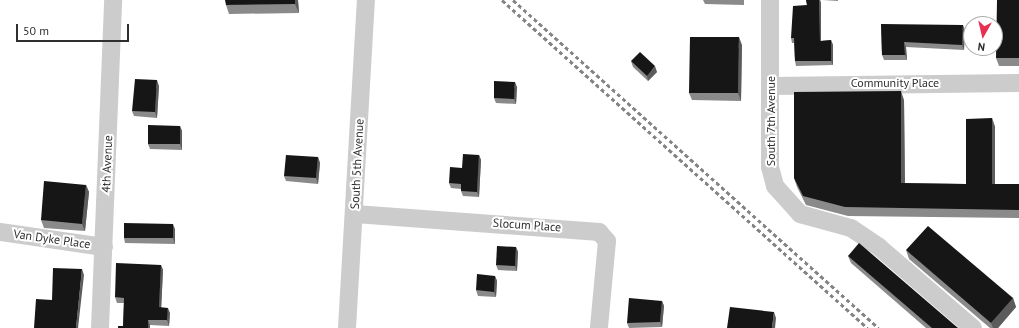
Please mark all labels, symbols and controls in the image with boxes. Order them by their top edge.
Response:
scale bar [18,16,131,42]
north arrow [963,16,1003,56]
text: 50 m [23,23,49,38]
text: N [977,39,986,54]
street label: South 7th Avenue [764,76,778,166]
street label: Community Place [851,76,939,90]
street label: South 5th Avenue [347,118,367,210]
street label: 4th Avenue [99,135,115,193]
street label: Slocum Place [492,215,562,235]
street label: Van Dyke Place [13,226,91,252]

